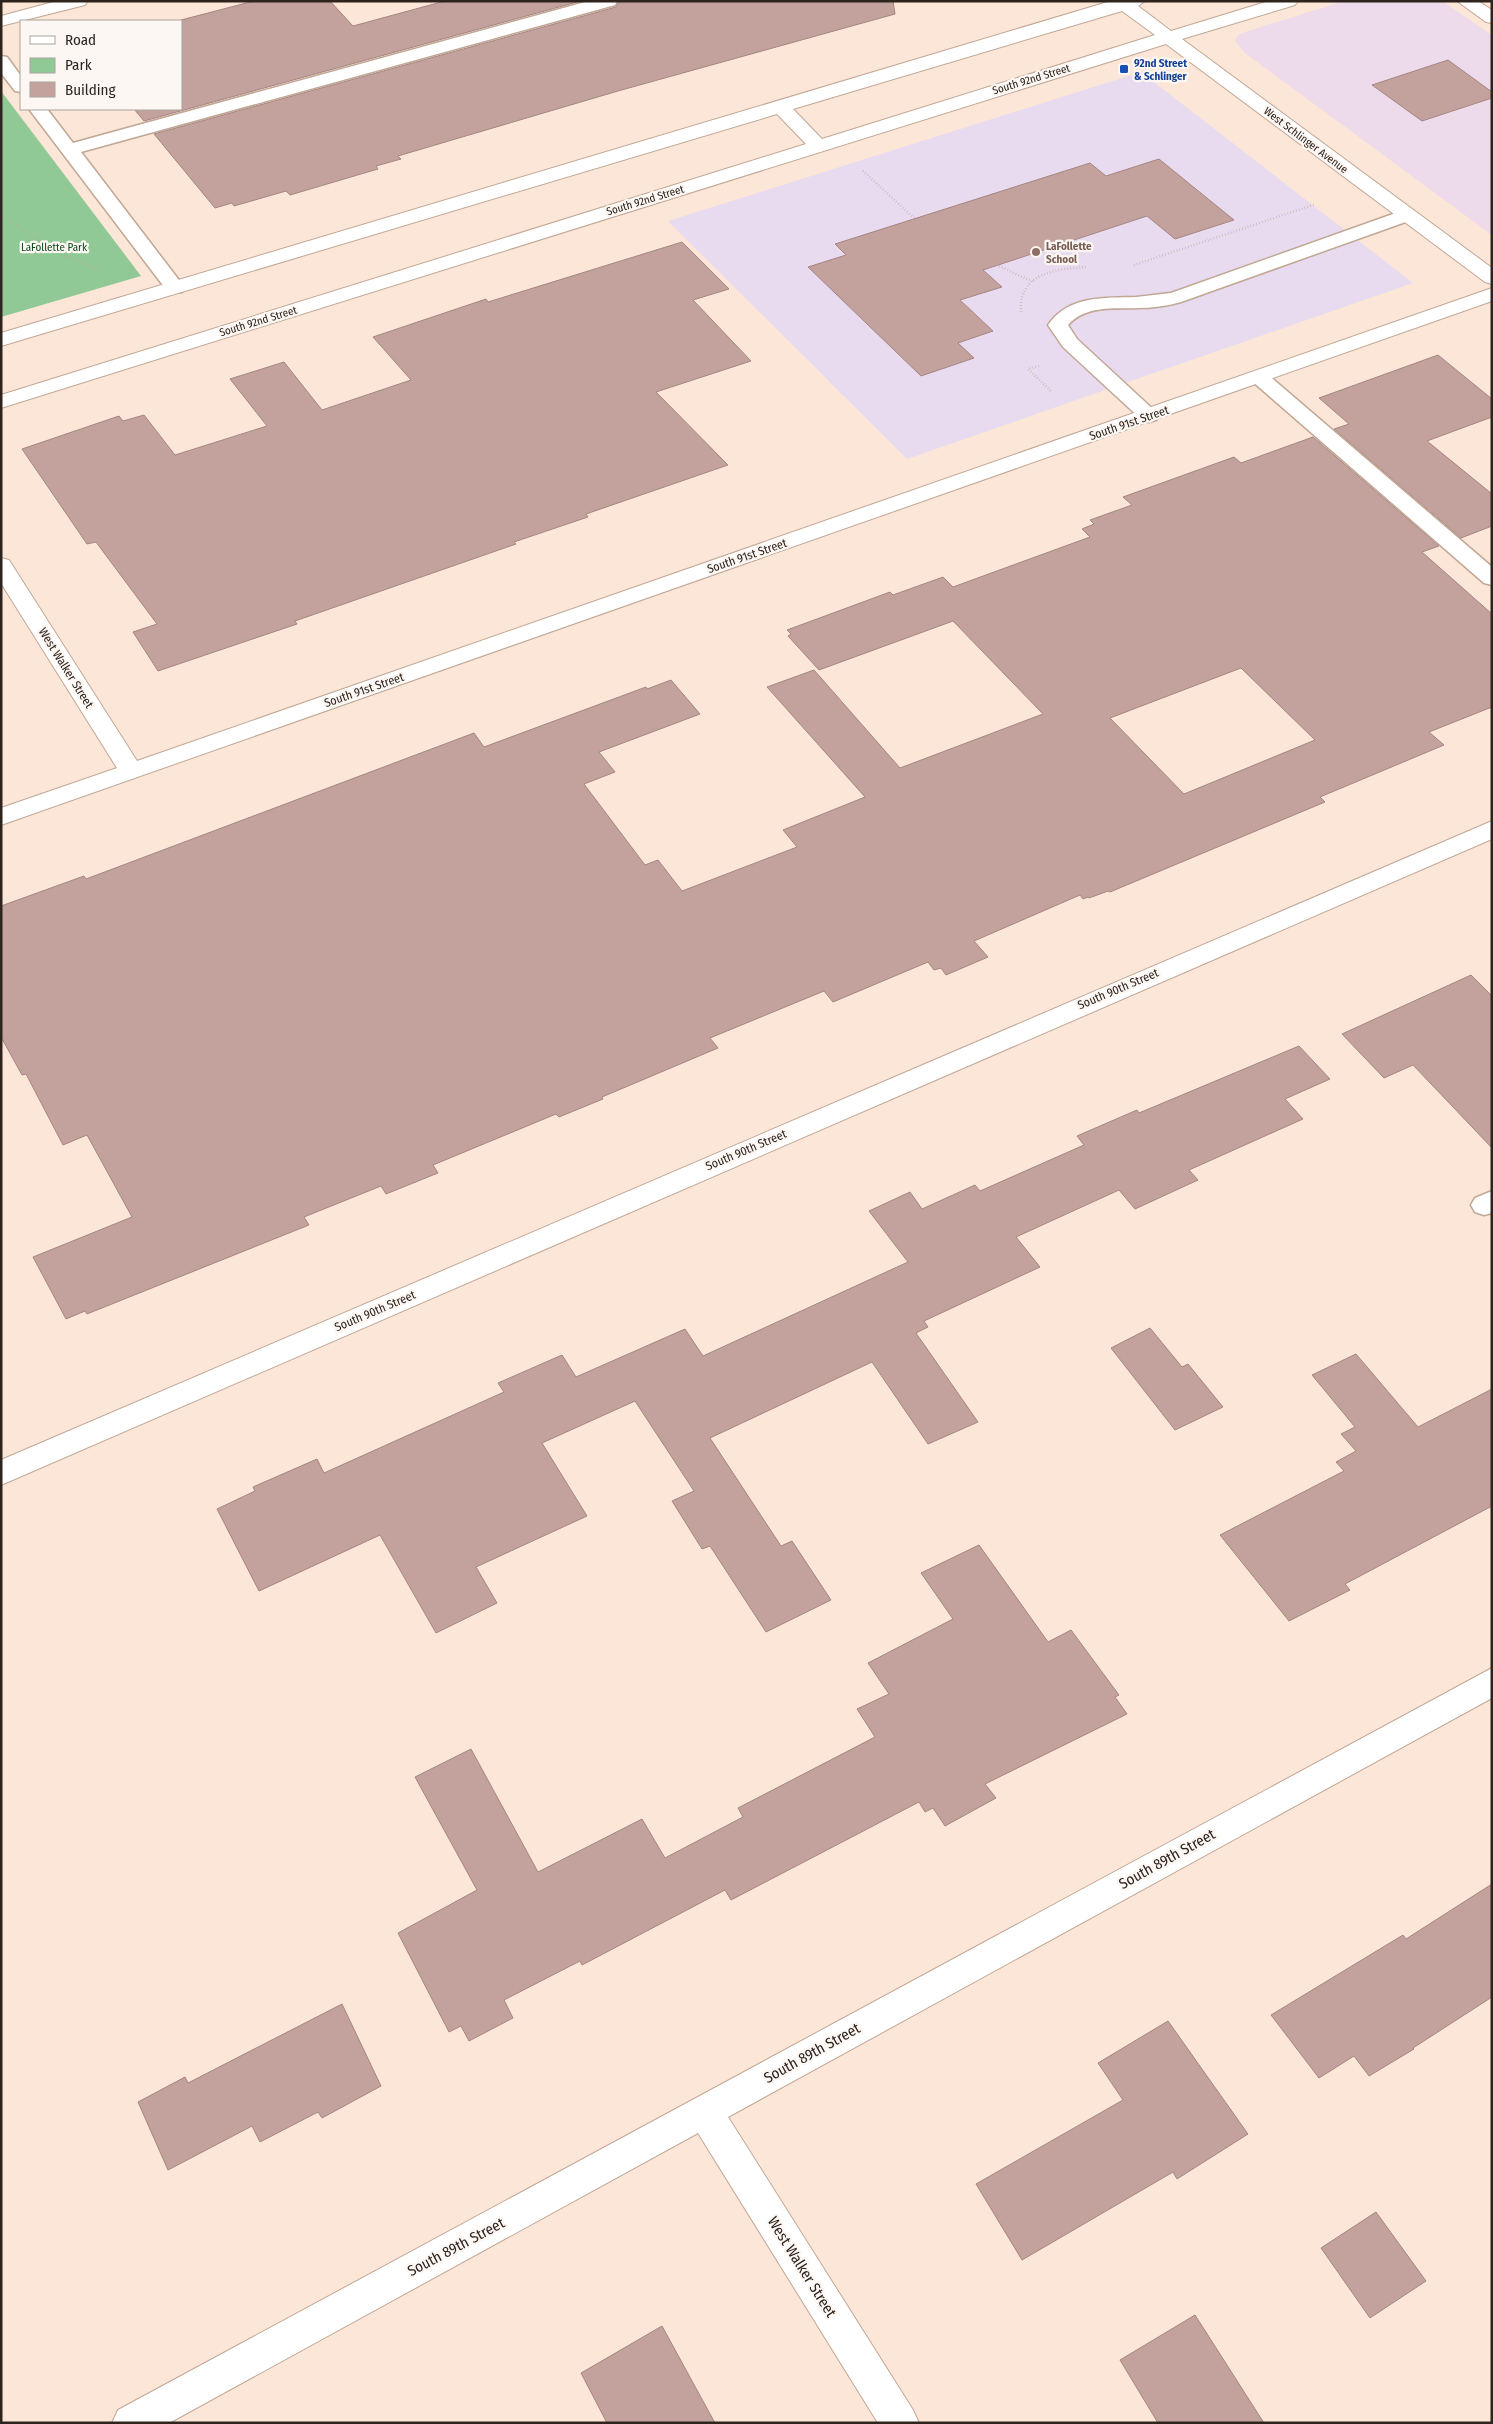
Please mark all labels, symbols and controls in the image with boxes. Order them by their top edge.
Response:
legend [20,20,182,110]
text: Road [65,31,96,49]
text: Park [65,56,92,74]
place label: 92nd Street & Schlinger [1134,57,1188,83]
street label: South 92nd Street [991,61,1072,97]
marker: 92nd Street & Schlinger [1118,63,1130,75]
text: Building [65,81,116,99]
street label: West Schlinger Avenue [1261,105,1350,176]
street label: South 92nd Street [605,182,686,218]
place label: LaFollette School [1046,240,1092,266]
park label: LaFollette Park [21,241,88,254]
marker: LaFollette School [1030,246,1042,258]
street label: South 92nd Street [218,303,299,339]
street label: South 91st Street [1087,403,1171,443]
street label: South 91st Street [705,536,789,576]
street label: West Walker Street [36,625,96,711]
street label: South 91st Street [322,670,406,710]
street label: South 90th Street [1076,966,1161,1012]
street label: South 90th Street [704,1127,789,1173]
street label: South 90th Street [333,1288,418,1334]
street label: South 89th Street [1116,1825,1218,1893]
street label: South 89th Street [761,2019,863,2087]
street label: West Walker Street [764,2213,840,2321]
street label: South 89th Street [404,2214,508,2280]

